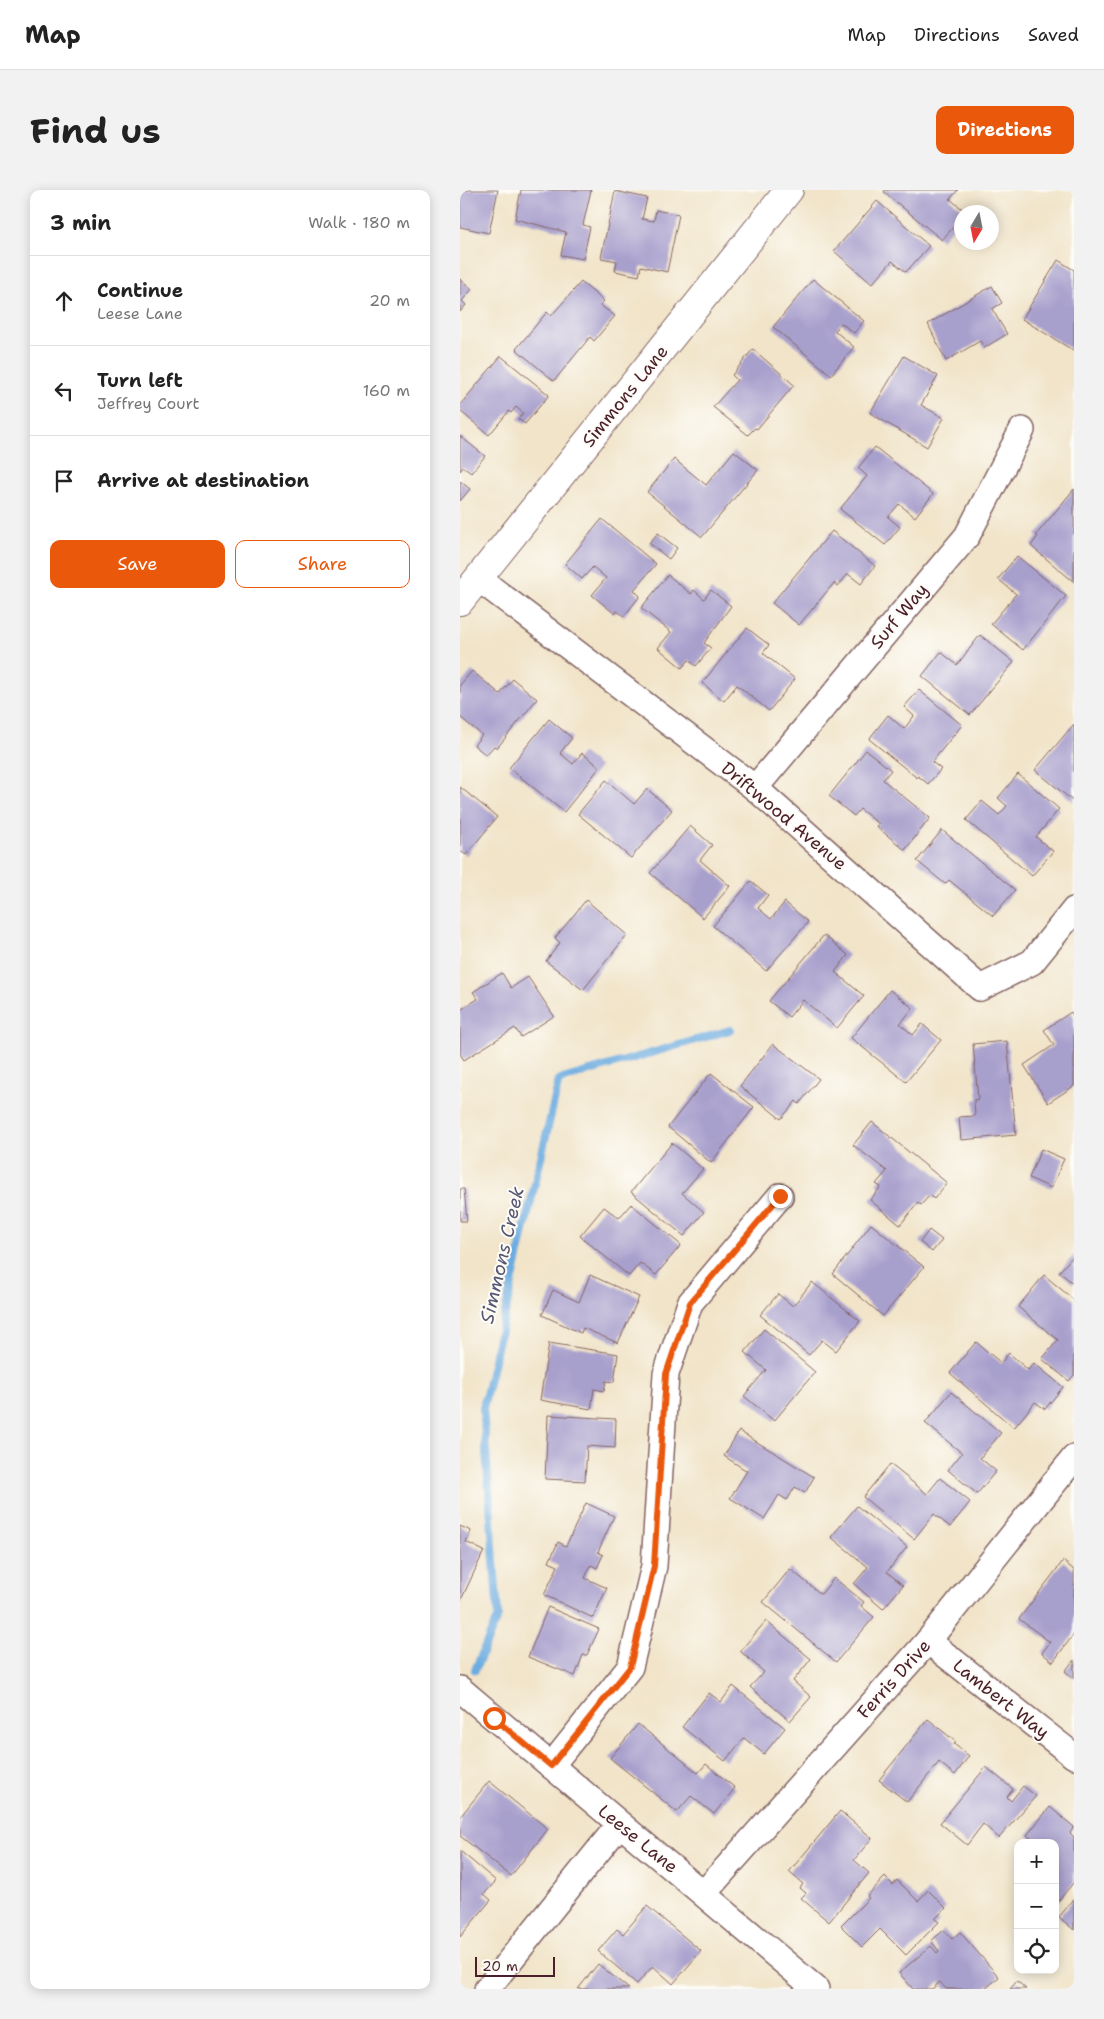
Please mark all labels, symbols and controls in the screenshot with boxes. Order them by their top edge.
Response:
text: Map [25,19,81,51]
text: Map [848,23,886,47]
text: Directions [914,23,1000,47]
text: Saved [1028,23,1079,47]
button: Directions [936,106,1074,154]
text: Find us [30,107,161,154]
north arrow [954,205,999,250]
text: 3 min [50,209,111,237]
text: Walk · 180 m [308,212,410,233]
text: Continue [97,278,183,303]
icon: ahead [50,287,78,315]
text: 20 m [369,290,410,311]
text: Leese Lane [97,303,183,324]
street label: Simmons Lane [576,340,674,452]
text: Turn left [97,368,183,393]
icon: left [50,377,78,405]
text: 160 m [363,380,410,401]
text: Jeffrey Court [97,393,200,414]
icon: arrive [50,467,78,495]
text: Arrive at destination [97,468,309,493]
button: Save [50,540,225,588]
button: Share [235,540,410,588]
street label: Surf Way [865,578,933,654]
street label: Driftwood Avenue [716,756,852,876]
water label: Simmons Creek [474,1184,530,1326]
route end [769,1185,792,1208]
street label: Ferris Drive [852,1634,936,1724]
street label: Lambert Way [948,1654,1054,1744]
route start [483,1707,506,1730]
street label: Leese Lane [593,1799,683,1879]
map controls [1014,1839,1059,1974]
button: + [1014,1839,1059,1884]
button: − [1014,1884,1059,1929]
button: locate [1014,1929,1059,1974]
scale bar [475,1954,555,1977]
text: 20 m [482,1957,518,1975]

